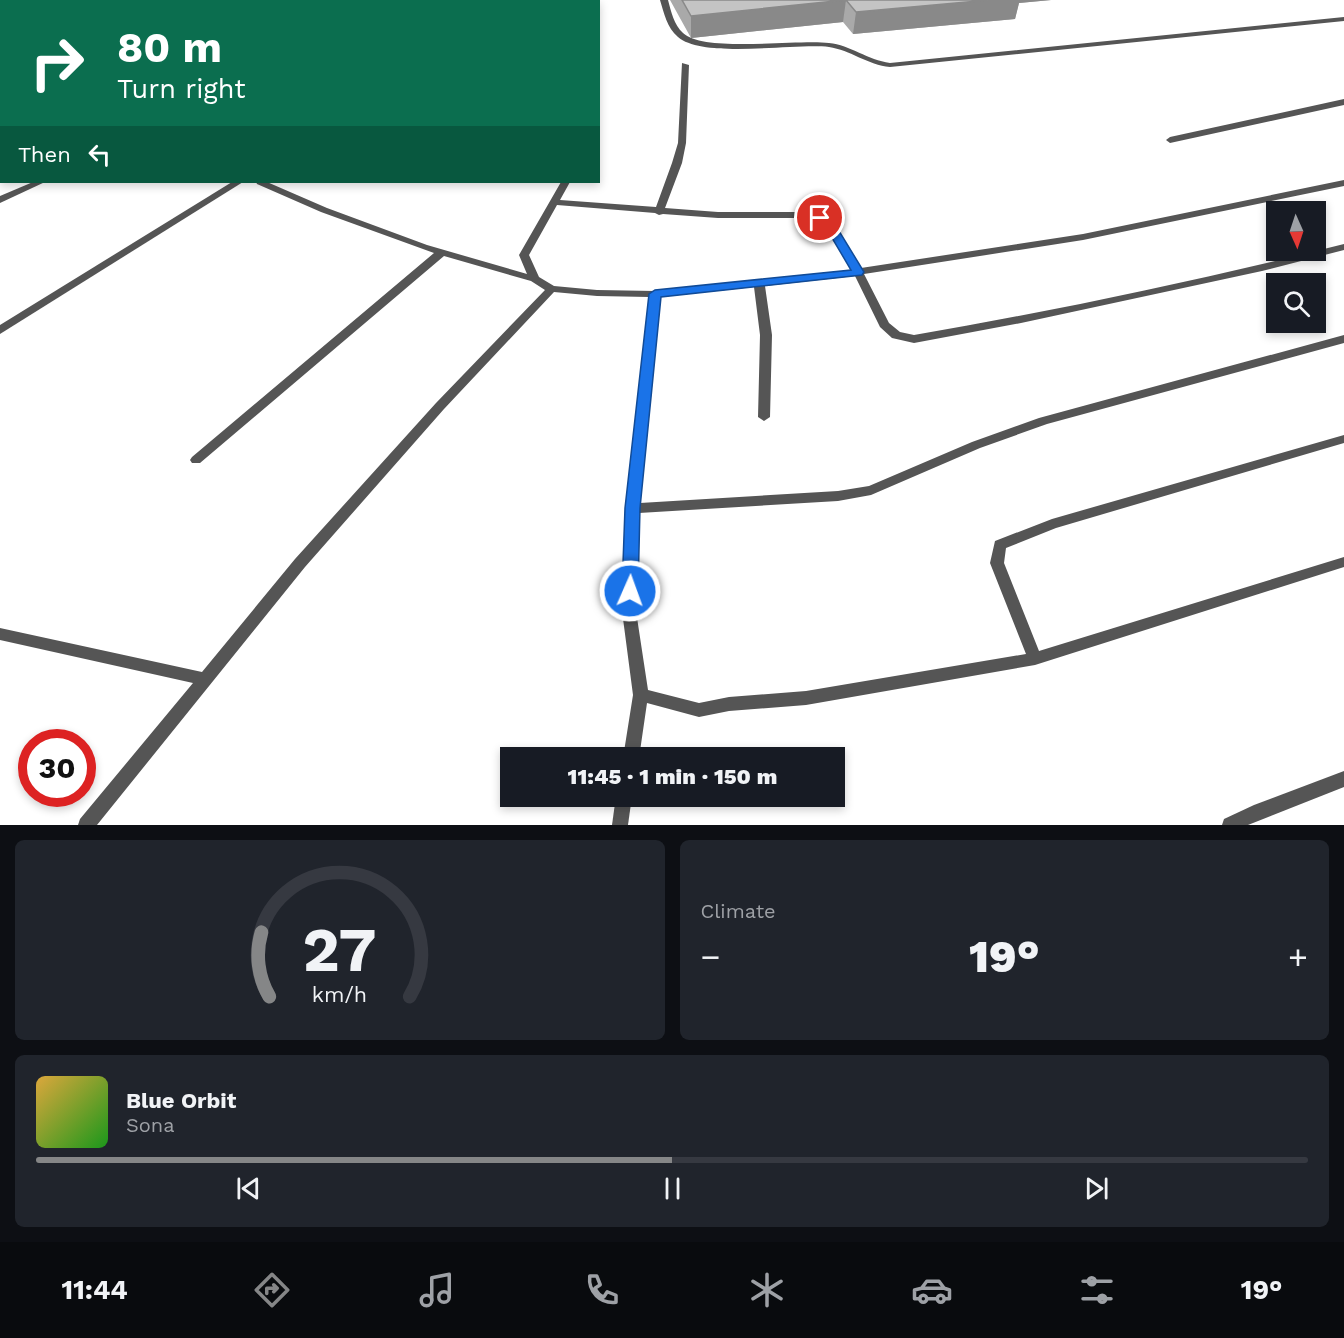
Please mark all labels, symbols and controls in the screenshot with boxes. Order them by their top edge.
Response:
text: 80 m [117,23,222,72]
icon: right [18,24,96,102]
text: Turn right [117,73,246,105]
icon: left [83,138,116,171]
text: Then [18,142,71,167]
pin [794,192,845,243]
icon: arrive [803,201,836,234]
north arrow [1266,201,1326,261]
map controls [1266,201,1326,333]
button: search [1266,273,1326,333]
position arrow [598,559,662,623]
speed limit sign: 30 [18,729,96,807]
text: 11:45 · 1 min · 150 m [568,764,777,789]
text: Climate [701,899,776,923]
text: 27 [303,913,377,986]
text: 19° [969,930,1040,983]
text: − [701,937,720,976]
text: + [1288,937,1308,976]
text: km/h [312,982,367,1007]
text: Blue Orbit [126,1088,236,1113]
text: Sona [126,1113,175,1137]
icon: previous [232,1172,265,1205]
icon: pause [656,1172,689,1205]
icon: next [1080,1172,1113,1205]
icon: directions [251,1269,293,1311]
icon: music [416,1269,458,1311]
icon: phone [581,1269,623,1311]
icon: climate [746,1269,788,1311]
icon: car [911,1269,953,1311]
icon: filters [1076,1269,1118,1311]
text: 11:44 [62,1274,128,1306]
text: 19° [1241,1274,1282,1306]

